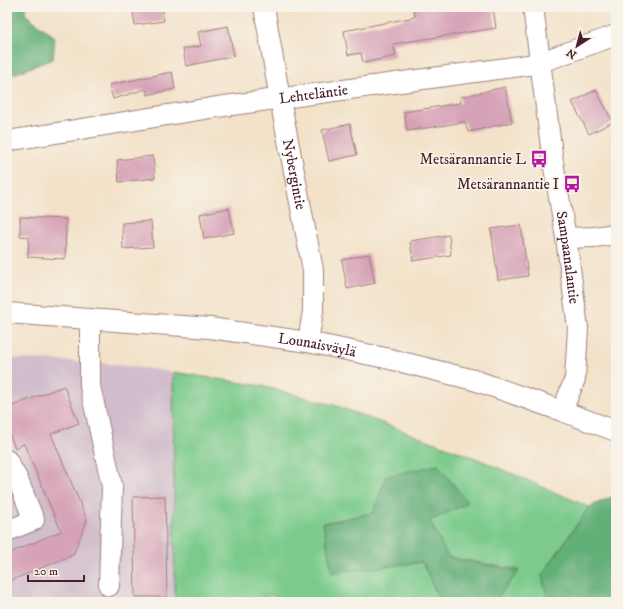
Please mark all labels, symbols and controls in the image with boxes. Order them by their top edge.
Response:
north arrow [557,26,597,66]
text: N [564,45,579,62]
street label: Lehteläntie [278,80,349,108]
street label: Nybergintie [278,137,311,211]
bus stop icon: Metsärannantie L [529,149,549,169]
place label: Metsärannantie L [419,150,526,169]
bus stop icon: Metsärannantie I [562,174,582,194]
place label: Metsärannantie I [457,175,559,194]
street label: Sampaanalantie [552,210,584,305]
street label: Lounaisväylä [277,328,359,361]
scale bar [28,557,84,583]
text: 20 m [34,564,58,579]

